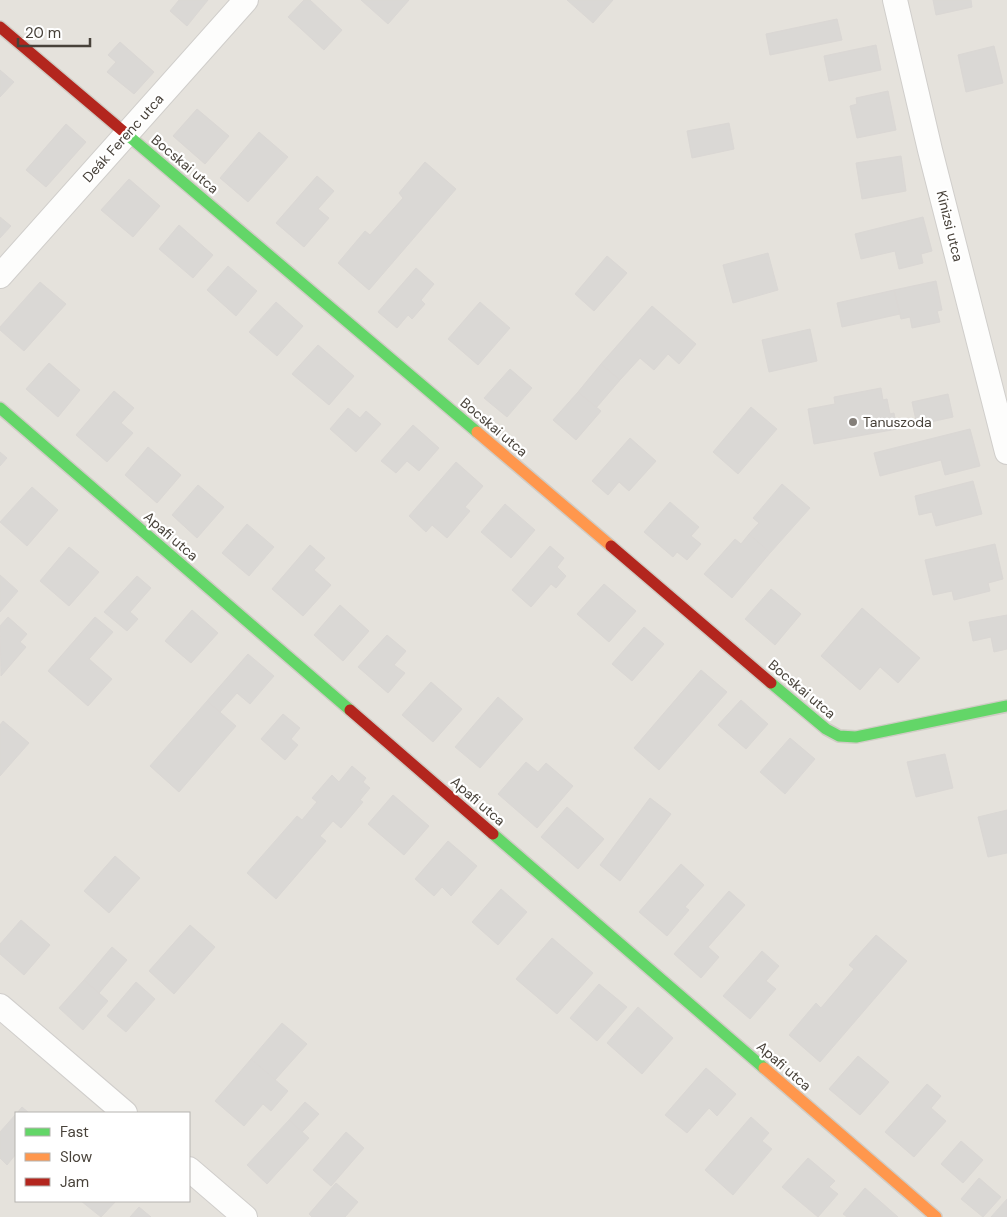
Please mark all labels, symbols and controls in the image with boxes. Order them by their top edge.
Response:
scale bar [18,15,90,47]
text: 20 m [25,23,61,43]
street label: Deák Ferenc utca [79,90,167,186]
street label: Bocskai utca [148,131,222,197]
street label: Kinizsi utca [933,189,967,263]
street label: Bocskai utca [457,394,531,460]
place label: Tanuszoda [863,413,932,431]
marker: Tanuszoda [847,416,859,428]
street label: Apafi utca [140,507,202,565]
street label: Bocskai utca [765,656,839,722]
street label: Apafi utca [447,772,509,830]
street label: Apafi utca [753,1037,815,1095]
legend [15,1112,190,1202]
text: Fast [60,1122,89,1142]
text: Slow [60,1147,93,1167]
text: Jam [60,1172,89,1192]

